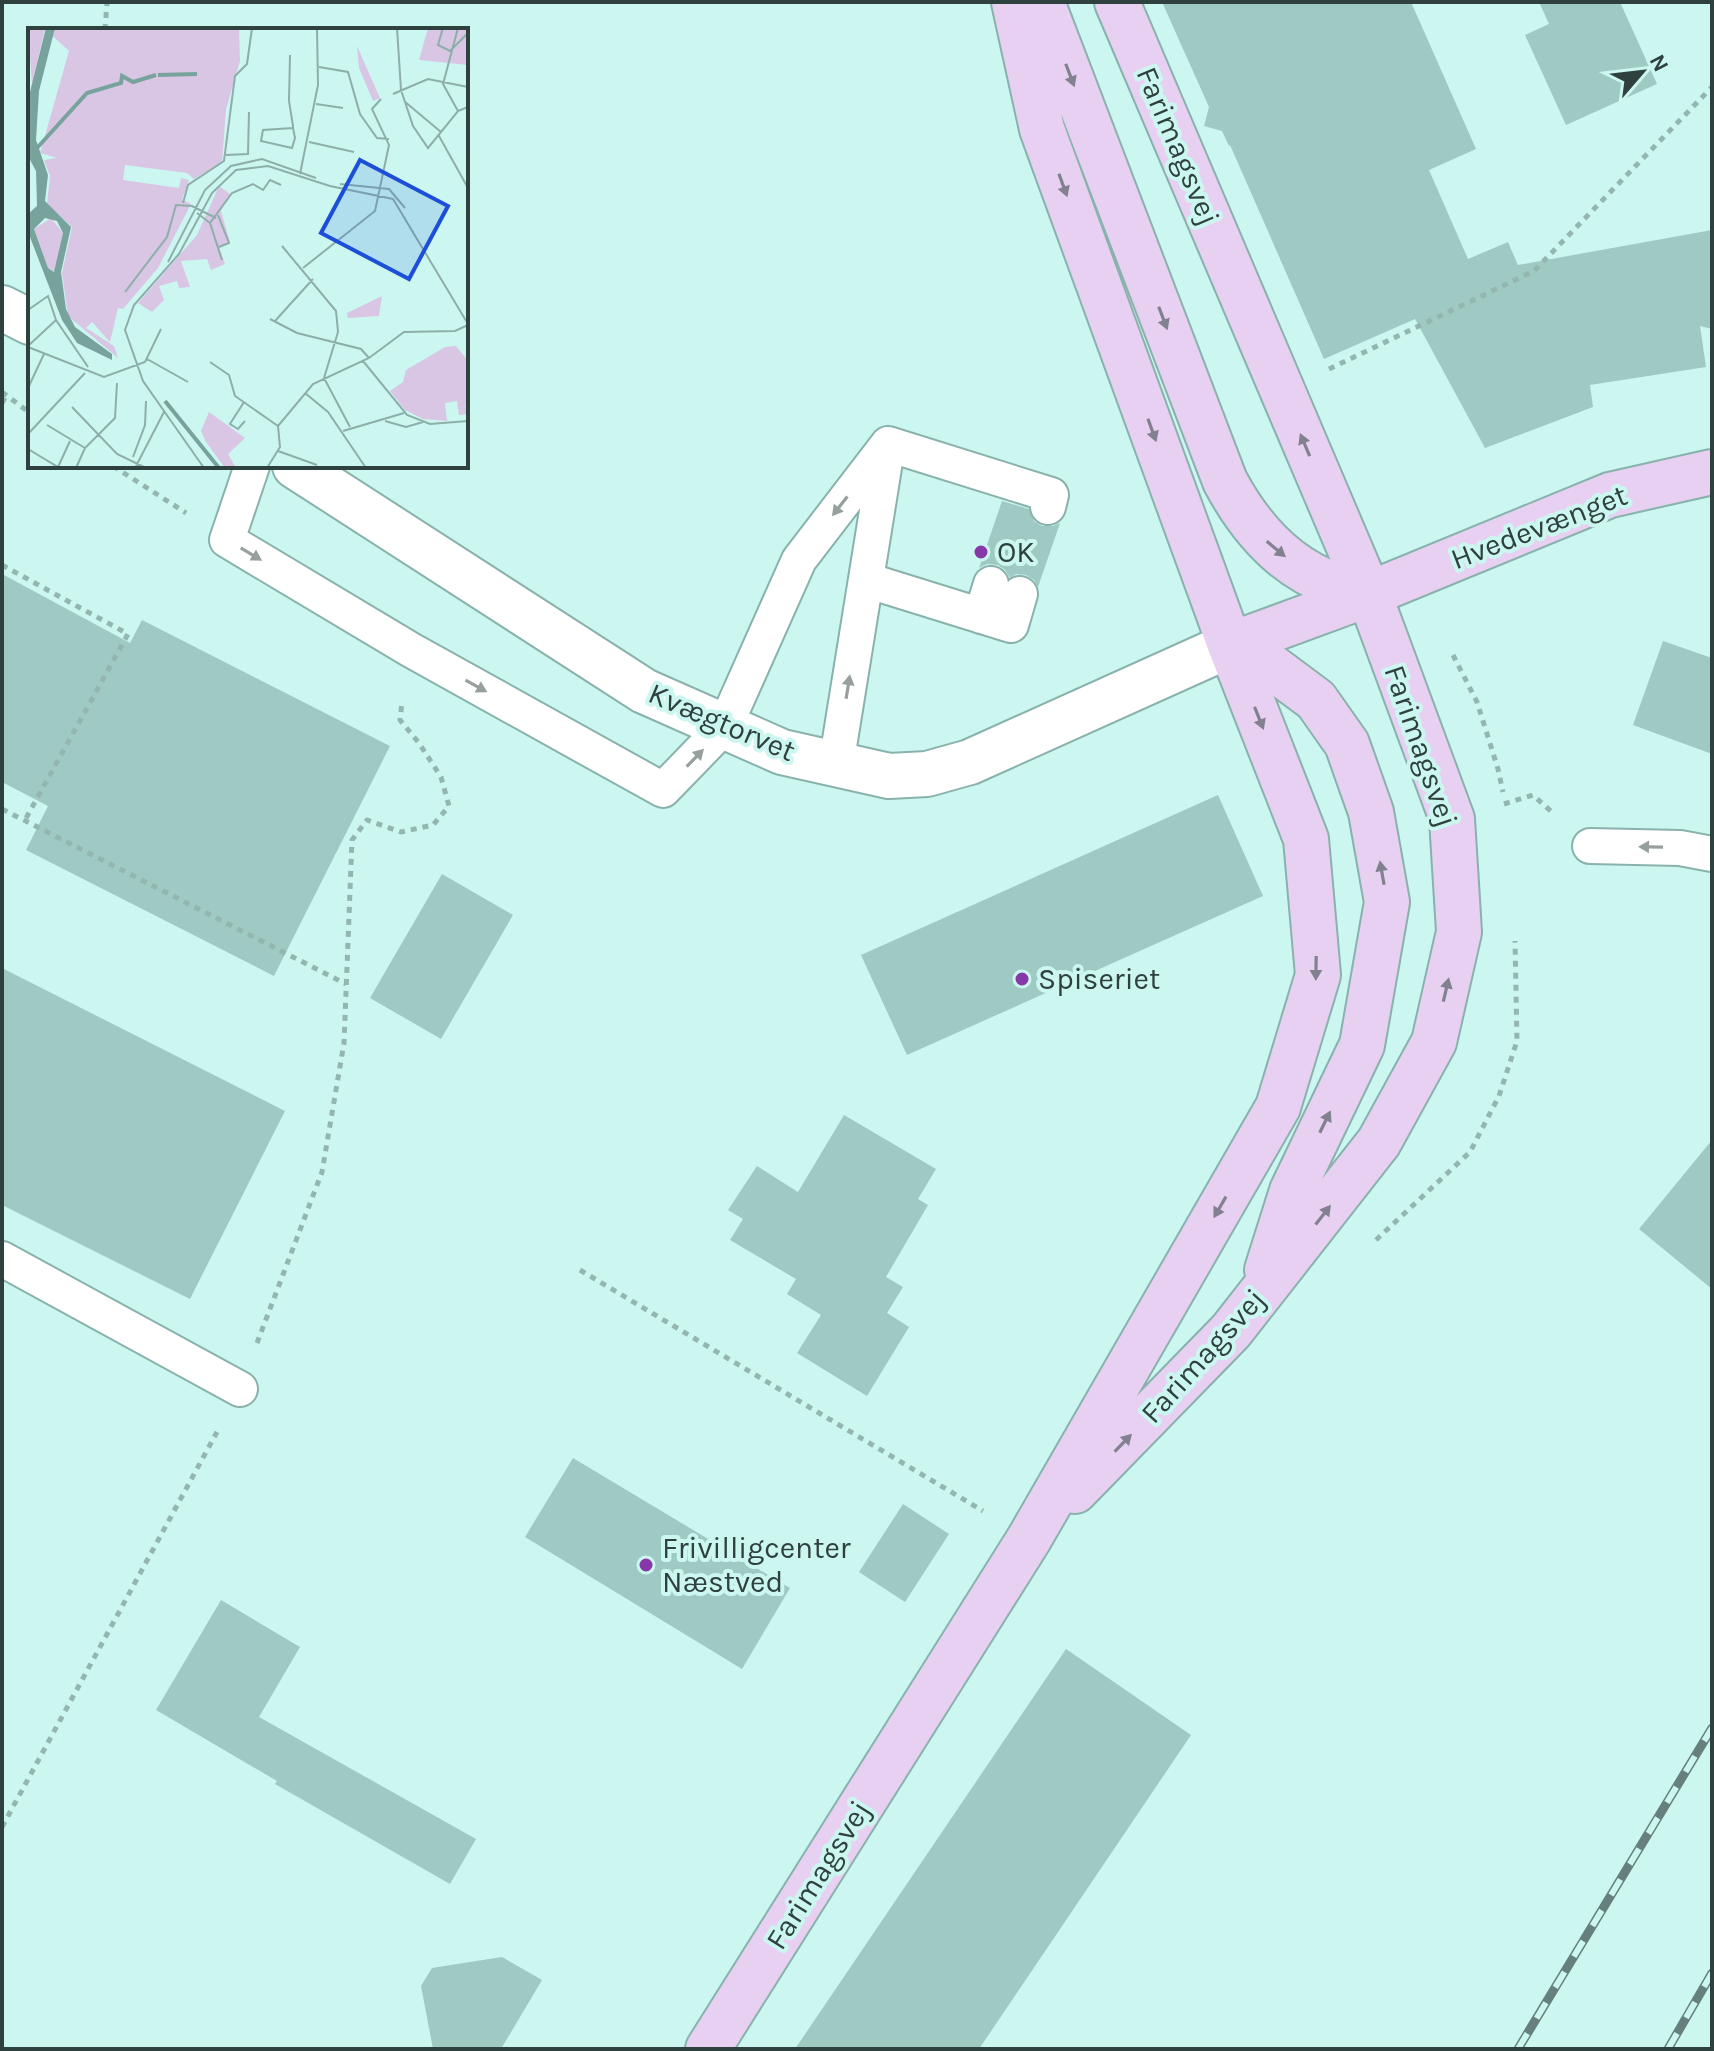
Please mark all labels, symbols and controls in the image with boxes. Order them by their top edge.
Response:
inset map [28,28,468,468]
north arrow [1602,32,1682,112]
text: N [1644,50,1674,76]
street label: Farimagsvej [1129,61,1227,231]
one-way arrow [1064,63,1077,87]
one-way arrow [1057,174,1070,198]
one-way arrow [1157,306,1170,330]
one-way arrow [1146,418,1158,442]
one-way arrow [1299,433,1312,457]
street label: Hvedevænget [1446,477,1632,577]
one-way arrow [833,496,849,516]
place label: OK [997,534,1035,570]
one-way arrow [1266,540,1286,556]
marker: OK [972,543,990,561]
one-way arrow [240,547,262,561]
street label: Farimagsvej [1377,660,1465,832]
street label: Kvægtorvet [643,675,801,769]
one-way arrow [842,675,855,700]
one-way arrow [464,679,487,693]
one-way arrow [1253,706,1266,730]
one-way arrow [685,749,704,768]
one-way arrow [1638,841,1663,854]
one-way arrow [1375,860,1387,885]
one-way arrow [1310,956,1322,981]
place label: Spiseriet [1038,961,1160,997]
marker: Spiseriet [1013,970,1031,988]
one-way arrow [1440,977,1453,1002]
one-way arrow [1319,1110,1332,1133]
one-way arrow [1213,1196,1227,1218]
one-way arrow [1314,1205,1330,1225]
street label: Farimagsvej [1133,1281,1273,1431]
one-way arrow [1113,1434,1131,1453]
place label: Frivilligcenter Næstved [662,1530,851,1600]
marker: Frivilligcenter Næstved [637,1556,655,1574]
street label: Farimagsvej [758,1794,878,1956]

